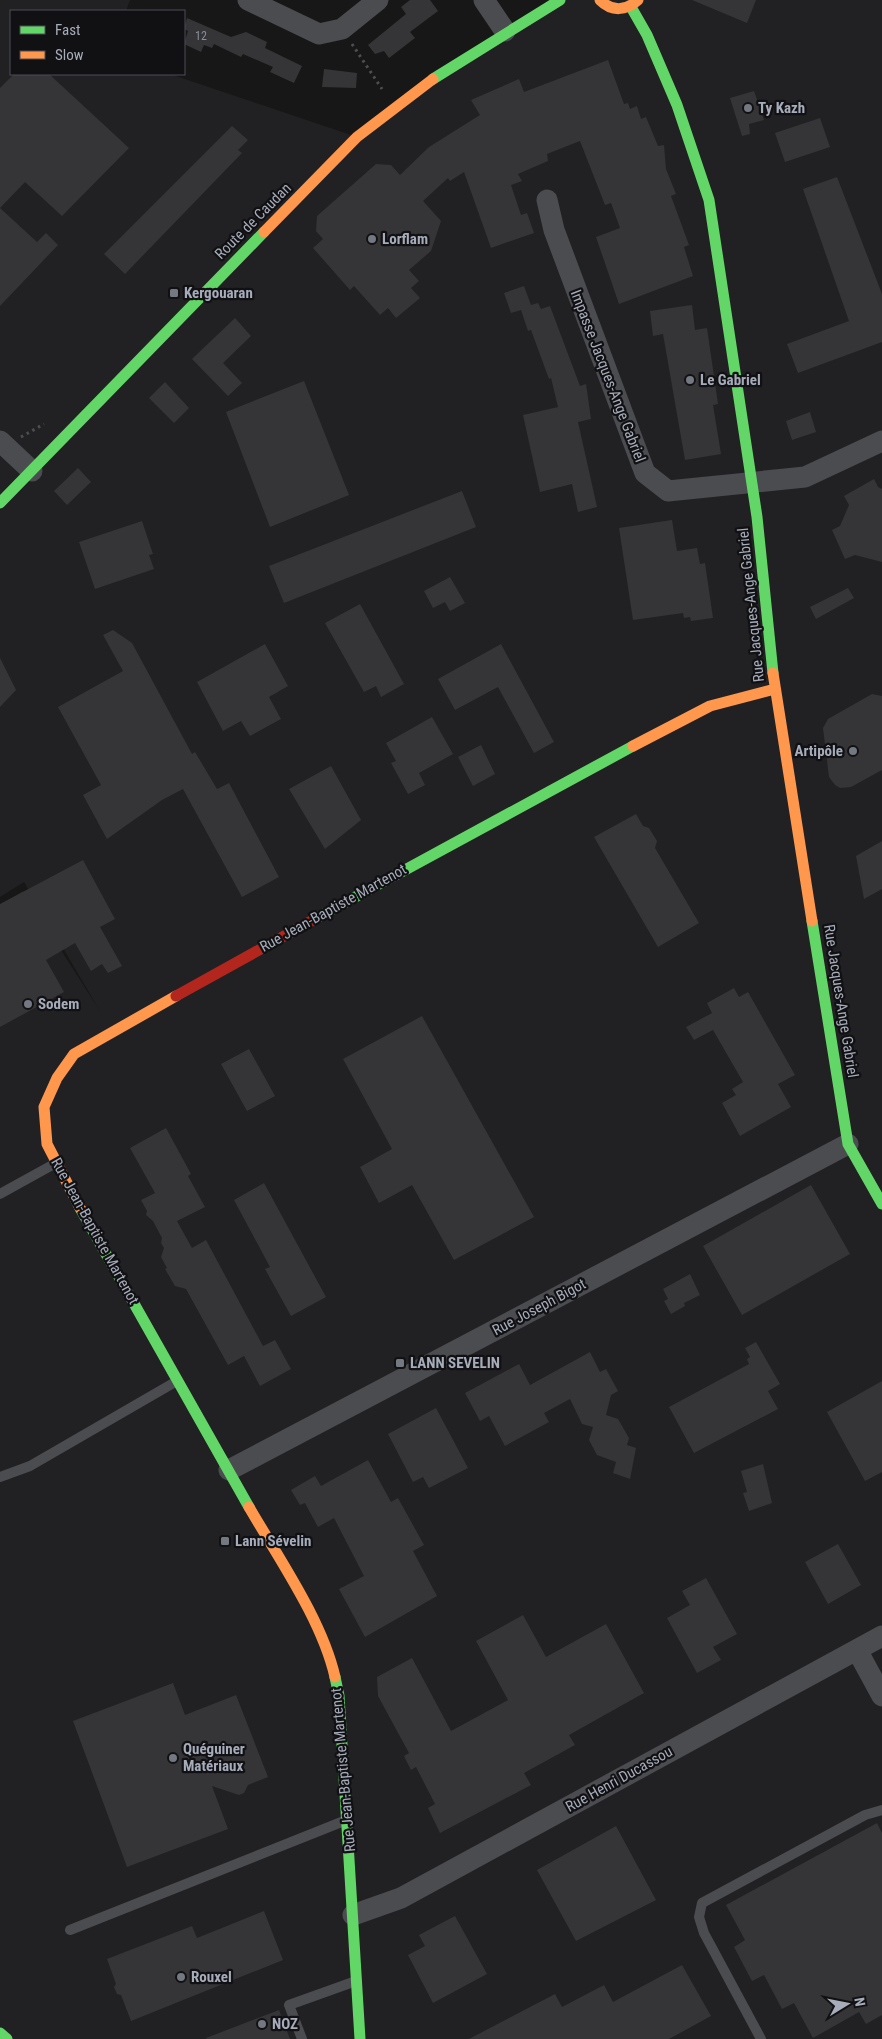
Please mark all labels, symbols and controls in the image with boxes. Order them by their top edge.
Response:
legend [10,10,185,75]
text: Fast [55,21,80,39]
house number: 12 [195,29,207,43]
text: Slow [55,46,84,64]
place label: Ty Kazh [758,99,805,117]
marker: Ty Kazh [742,102,754,114]
street label: Route de Caudan [211,179,295,263]
place label: Lorflam [382,230,428,248]
marker: Lorflam [366,233,378,245]
place label: Kergouaran [184,284,253,302]
marker: Kergouaran [168,287,180,299]
street label: Impasse Jacques-Ange Gabriel [567,287,649,465]
place label: Le Gabriel [700,371,761,389]
marker: Le Gabriel [684,374,696,386]
street label: Rue Jacques-Ange Gabriel [734,527,768,683]
place label: Artipôle [794,742,843,760]
marker: Artipôle [847,745,859,757]
street label: Rue Jean-Baptiste Martenot [257,860,409,956]
street label: Rue Jacques-Ange Gabriel [820,923,862,1079]
place label: Sodem [38,995,79,1013]
marker: Sodem [22,998,34,1010]
street label: Rue Jean-Baptiste Martenot [47,1155,143,1307]
street label: Rue Joseph Bigot [489,1275,589,1339]
place label: LANN SEVELIN [410,1354,500,1372]
marker: LANN SEVELIN [394,1357,406,1369]
place label: Lann Sévelin [235,1532,311,1550]
marker: Lann Sévelin [219,1535,231,1547]
street label: Rue Jean-Baptiste Martenot [327,1687,359,1853]
place label: Quéguiner Matériaux [183,1740,245,1775]
street label: Rue Henri Ducassou [563,1742,675,1816]
marker: Quéguiner Matériaux [167,1752,179,1764]
place label: Rouxel [191,1968,232,1986]
marker: Rouxel [175,1971,187,1983]
north arrow [822,1979,872,2029]
text: N [851,1996,868,2007]
place label: NOZ [272,2015,298,2033]
marker: NOZ [256,2018,268,2030]

